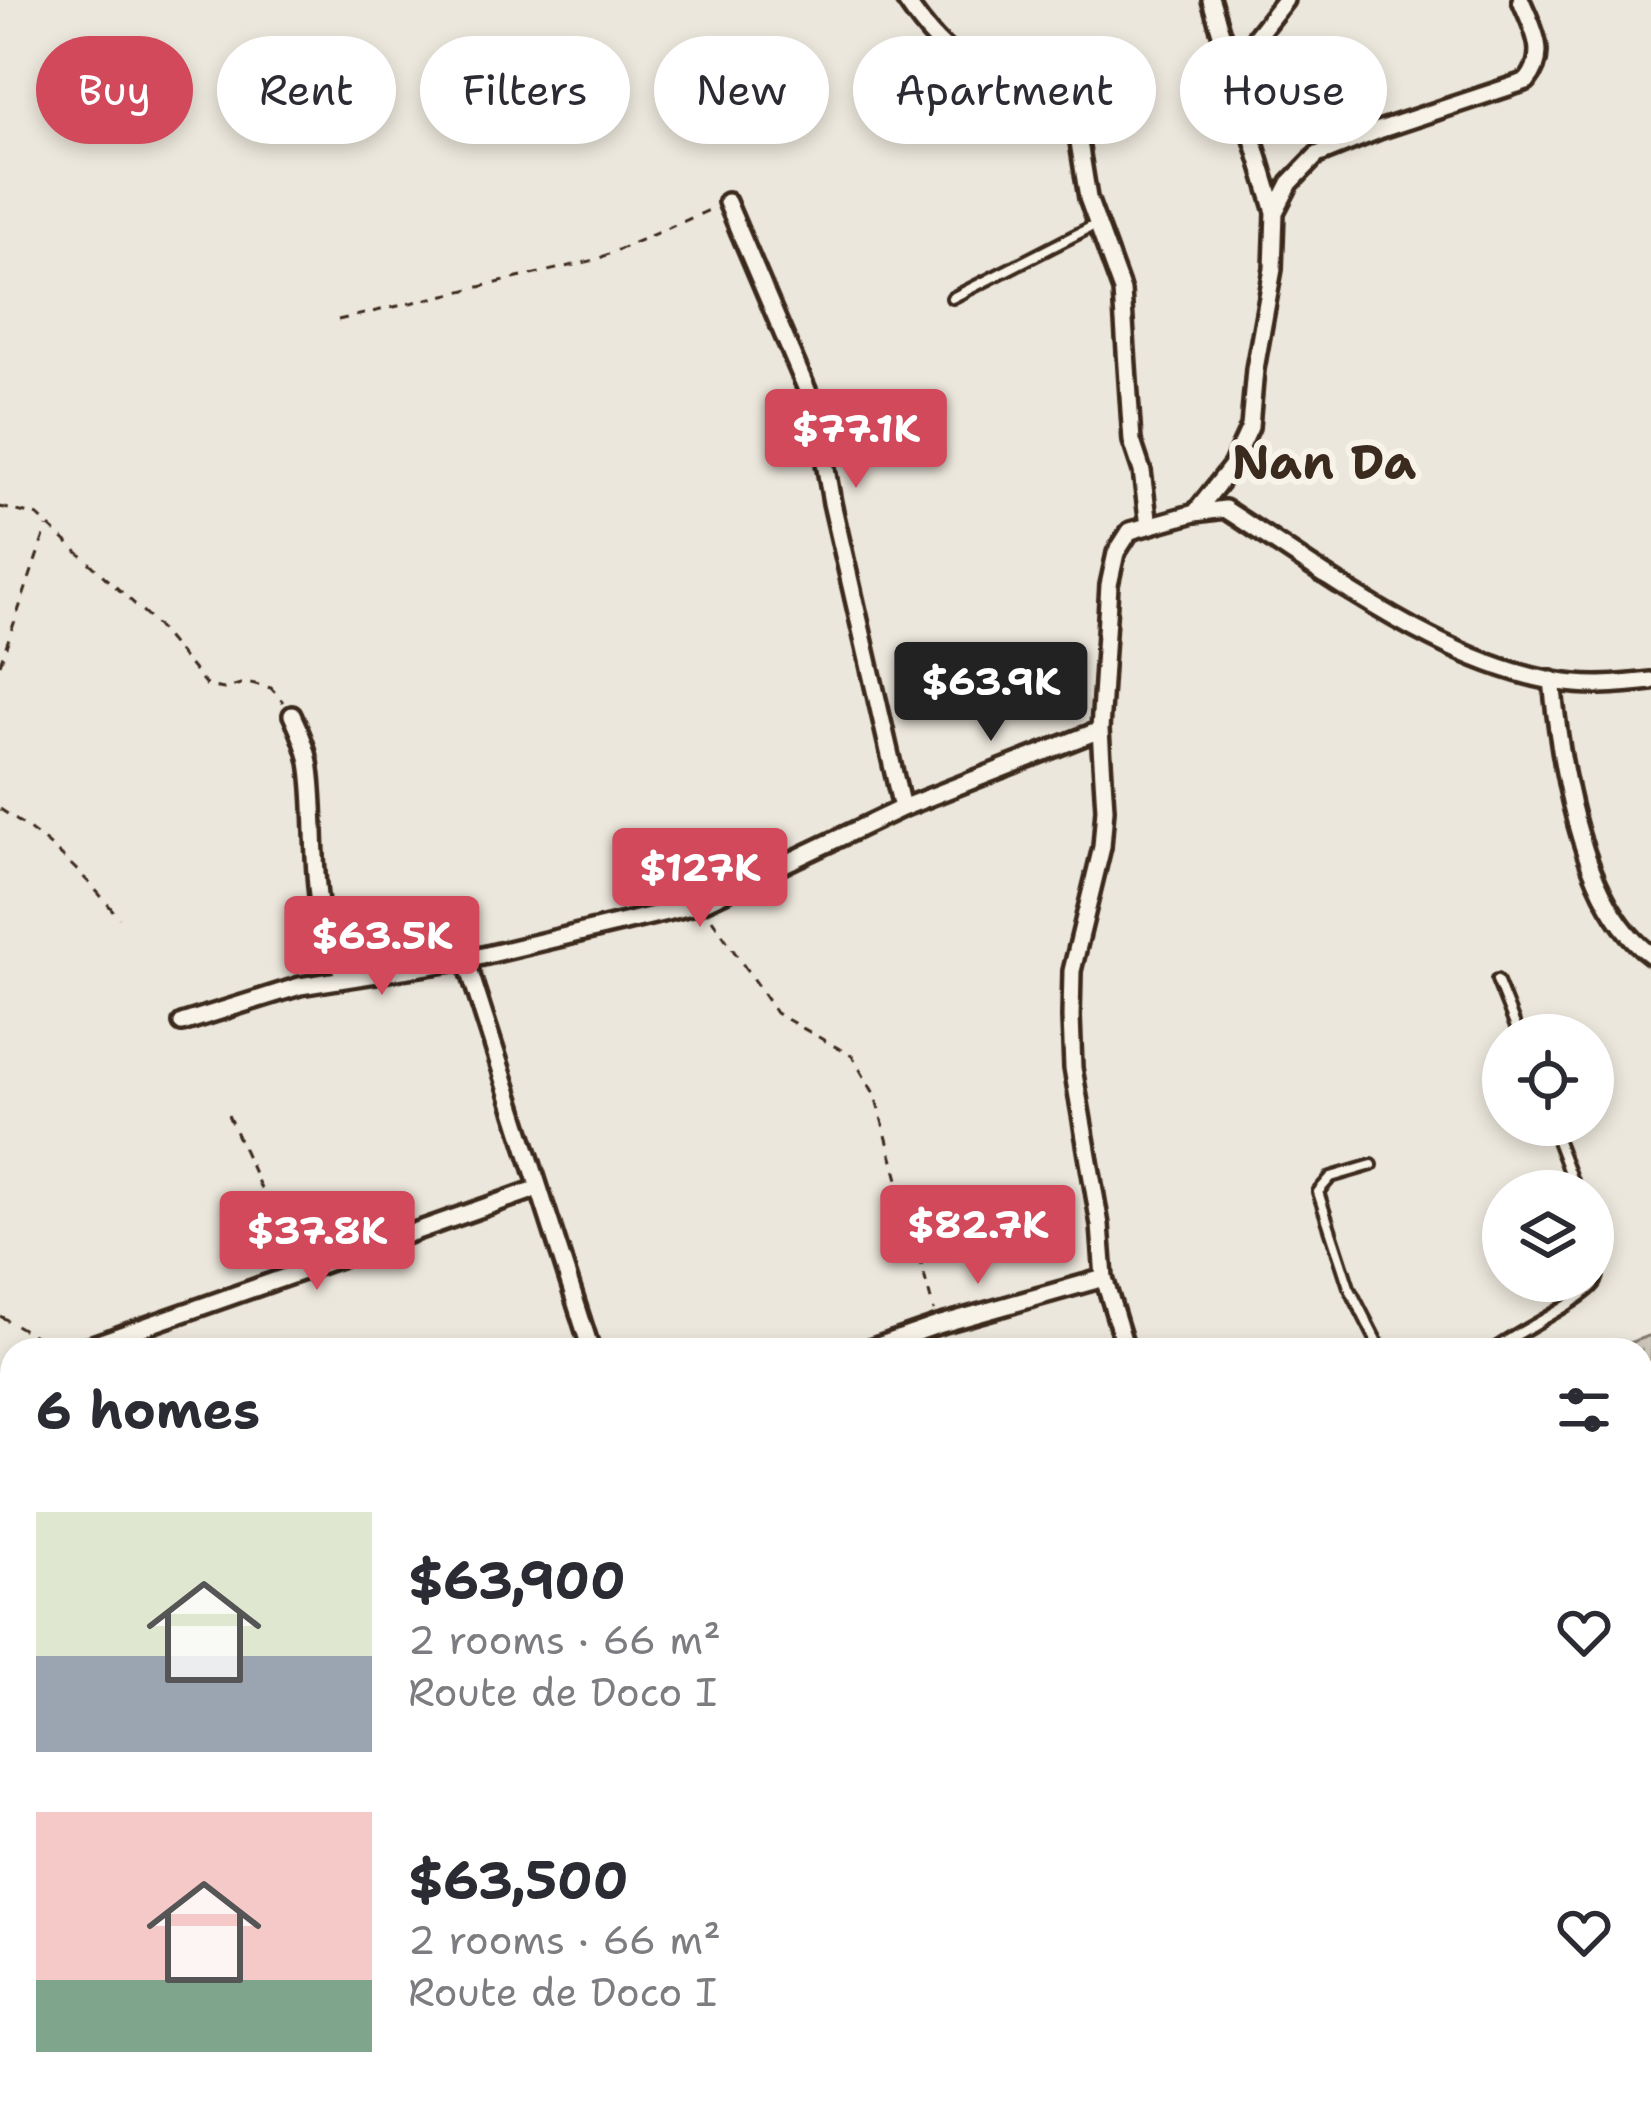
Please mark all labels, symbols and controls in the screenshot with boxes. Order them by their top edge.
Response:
chip: Buy [36,36,193,144]
chip: Rent [217,36,396,144]
chip: Filters [420,36,630,144]
chip: New [654,36,829,144]
chip: Apartment [853,36,1156,144]
chip: House [1180,36,1387,144]
pin: $77.1K [758,389,954,491]
text: $77.1K [792,402,920,454]
district label: Nan Da [1232,430,1416,494]
pin: $63.9K [893,642,1089,744]
text: $63.9K [921,655,1061,707]
pin: $127K [616,828,784,930]
text: $127K [639,841,761,893]
pin: $63.5K [284,896,480,998]
text: $63.5K [311,909,453,961]
map controls [1482,1014,1614,1302]
button: locate [1482,1014,1614,1146]
button: layers [1482,1170,1614,1302]
pin: $82.7K [880,1185,1076,1287]
pin: $37.8K [219,1191,415,1293]
text: $82.7K [907,1198,1049,1250]
text: $37.8K [247,1204,387,1256]
text: 6 homes [36,1376,260,1444]
icon: filters [1551,1377,1617,1443]
text: $63,900 [408,1546,626,1614]
icon: home [132,1560,276,1704]
icon: heart [1551,1599,1617,1665]
text: 2 rooms · 66 m² [408,1614,721,1666]
text: Route de Doco I [408,1666,717,1718]
text: $63,500 [408,1846,628,1914]
icon: home [132,1860,276,2004]
icon: heart [1551,1899,1617,1965]
text: 2 rooms · 66 m² [408,1914,721,1966]
text: Route de Doco I [408,1966,717,2018]

